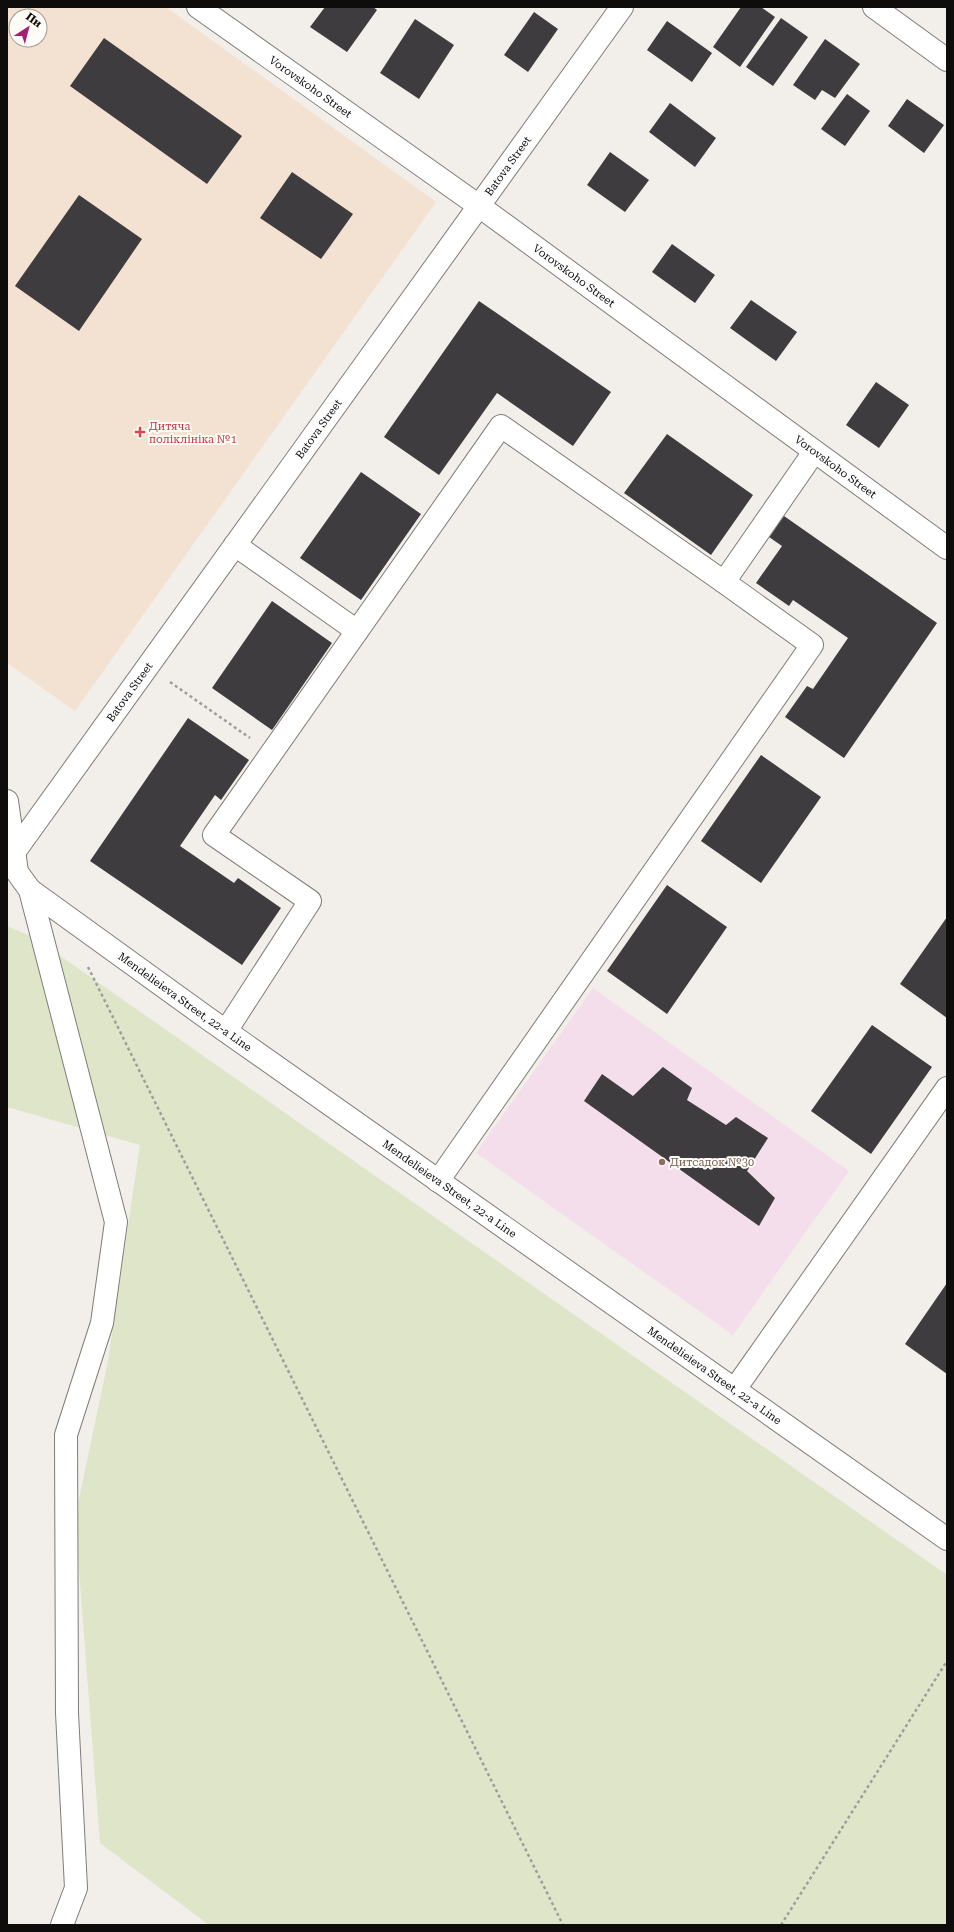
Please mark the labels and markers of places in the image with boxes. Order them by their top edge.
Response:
place label: Дитяча поліклініка №1 [149,420,237,446]
marker: Дитяча поліклініка №1 [134,426,146,438]
place label: Дитсадок №30 [670,1156,754,1169]
marker: Дитсадок №30 [657,1157,667,1167]

